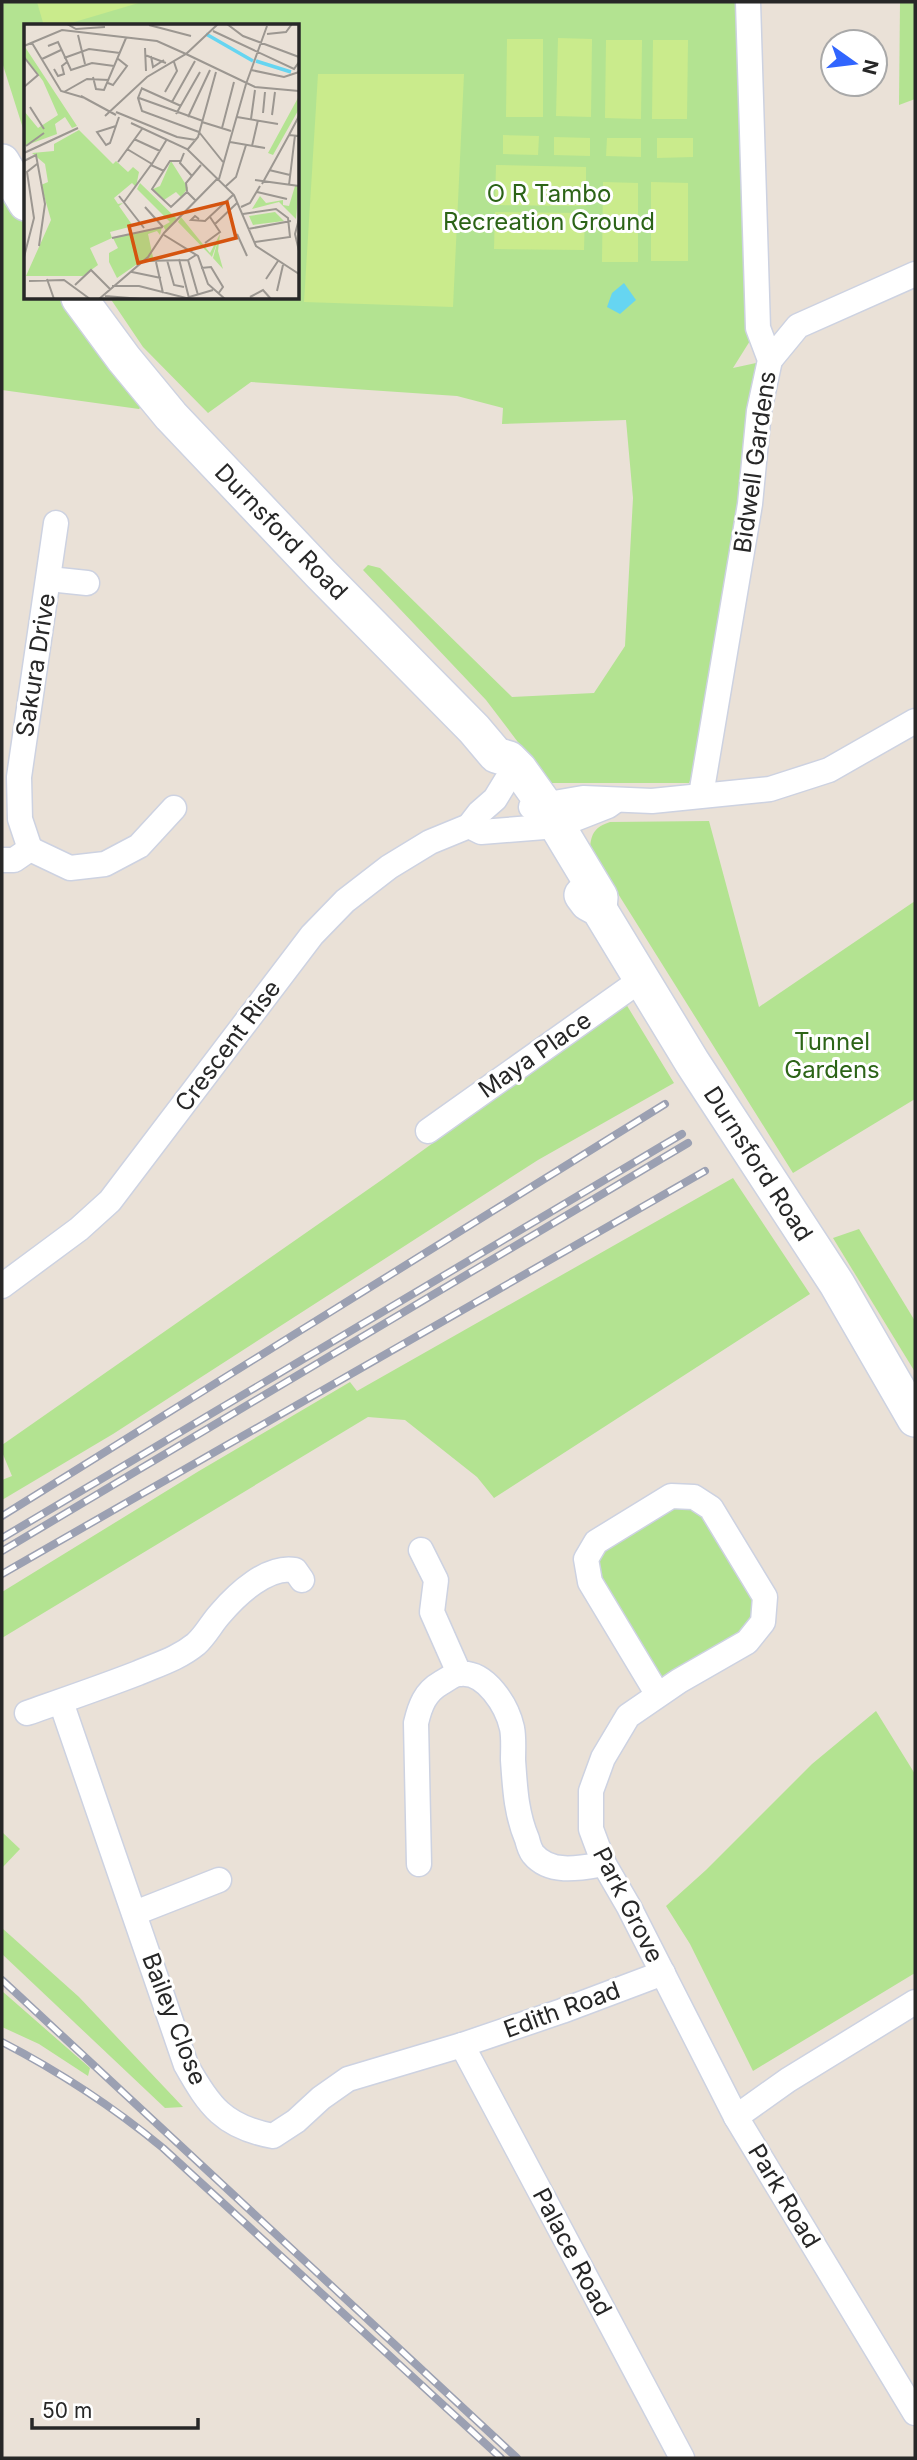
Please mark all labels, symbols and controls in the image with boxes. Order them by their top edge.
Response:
inset map [24,24,299,299]
north arrow [819,28,889,98]
text: N [857,57,883,77]
park label: O R Tambo Recreation Ground [443,179,655,236]
street label: Bidwell Gardens [727,369,782,555]
street label: Durnsford Road [209,457,354,606]
street label: Sakura Drive [10,591,61,739]
street label: Crescent Rise [169,974,286,1117]
street label: Maya Place [473,1005,597,1104]
park label: Tunnel Gardens [784,1027,880,1084]
street label: Durnsford Road [698,1081,819,1246]
street label: Park Grove [587,1842,670,1967]
street label: Bailey Close [136,1949,213,2089]
street label: Edith Road [500,1975,624,2044]
street label: Park Road [742,2139,827,2253]
street label: Palace Road [527,2183,618,2321]
scale bar [32,2386,198,2430]
text: 50 m [42,2398,92,2423]

